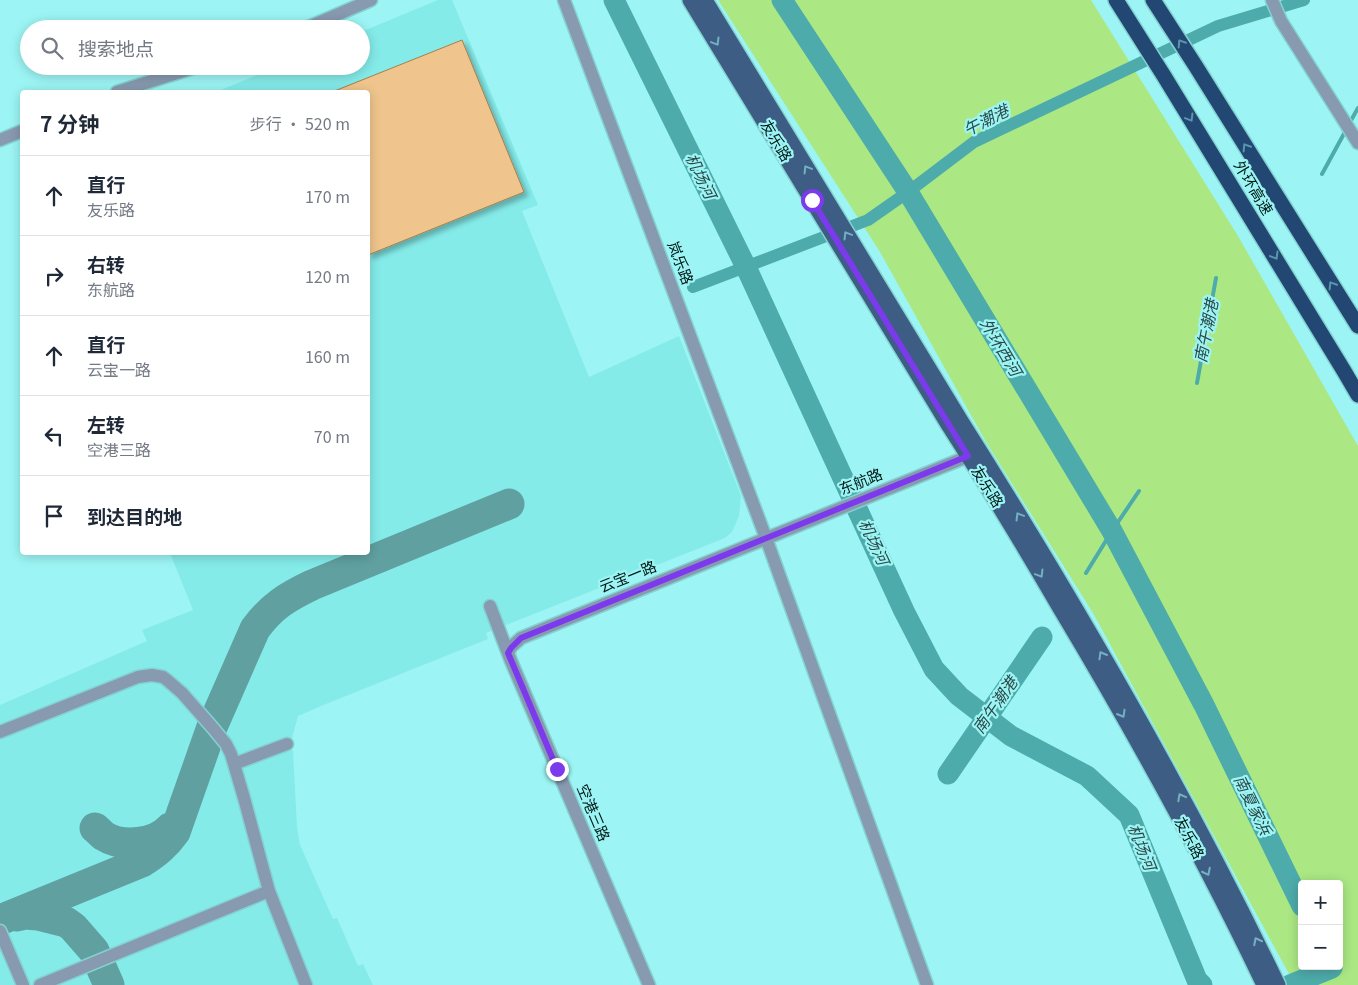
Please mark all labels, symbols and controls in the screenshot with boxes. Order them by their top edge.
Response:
search box [20,20,370,75]
icon: search [38,34,66,62]
text: 搜索地点 [78,34,154,61]
one-way arrow [709,36,719,45]
one-way arrow [1178,39,1187,48]
water label: 午潮港 [959,97,1014,141]
text: 7 分钟 [40,108,99,138]
text: 步行 · 520 m [250,111,350,135]
one-way arrow [1183,112,1193,121]
street label: 友乐路 [757,116,798,165]
one-way arrow [1243,143,1253,152]
water label: 机场河 [681,149,725,205]
street label: 外环高速 [1230,156,1279,218]
one-way arrow [804,165,813,174]
text: 直行 [87,170,125,197]
icon: ahead [40,182,68,210]
text: 170 m [305,184,350,208]
route start [801,189,824,212]
text: 友乐路 [87,197,135,221]
one-way arrow [844,231,854,240]
street label: 岚乐路 [664,238,699,287]
text: 右转 [87,250,125,277]
one-way arrow [1268,251,1278,260]
icon: right [40,262,68,290]
text: 120 m [305,264,350,288]
text: 东航路 [87,277,135,301]
one-way arrow [1329,281,1339,290]
water label: 南午潮港 [1187,295,1223,365]
water label: 外环西河 [975,313,1030,383]
text: 直行 [87,330,125,357]
icon: ahead [40,342,68,370]
text: 160 m [305,344,350,368]
text: 云宝一路 [87,357,151,381]
text: 左转 [87,410,125,437]
icon: left [40,422,68,450]
text: 70 m [314,424,350,448]
text: 空港三路 [87,437,151,461]
street label: 东航路 [836,462,885,499]
street label: 友乐路 [967,462,1009,511]
icon: arrive [40,502,68,530]
text: 到达目的地 [87,502,182,529]
one-way arrow [1016,512,1026,521]
water label: 机场河 [854,515,897,571]
street label: 云宝一路 [596,555,659,597]
one-way arrow [1033,568,1043,577]
one-way arrow [1099,652,1109,661]
water label: 南午潮港 [966,670,1024,738]
one-way arrow [1116,709,1126,718]
route end [546,758,569,781]
water label: 南夏家浜 [1229,771,1280,840]
street label: 空港三路 [573,781,616,844]
one-way arrow [1178,793,1188,802]
street label: 友乐路 [1170,812,1210,862]
water label: 机场河 [1123,820,1164,876]
one-way arrow [1201,867,1211,876]
map controls [1298,880,1343,970]
button: + [1298,880,1343,925]
button: − [1298,925,1343,970]
one-way arrow [1253,937,1263,946]

